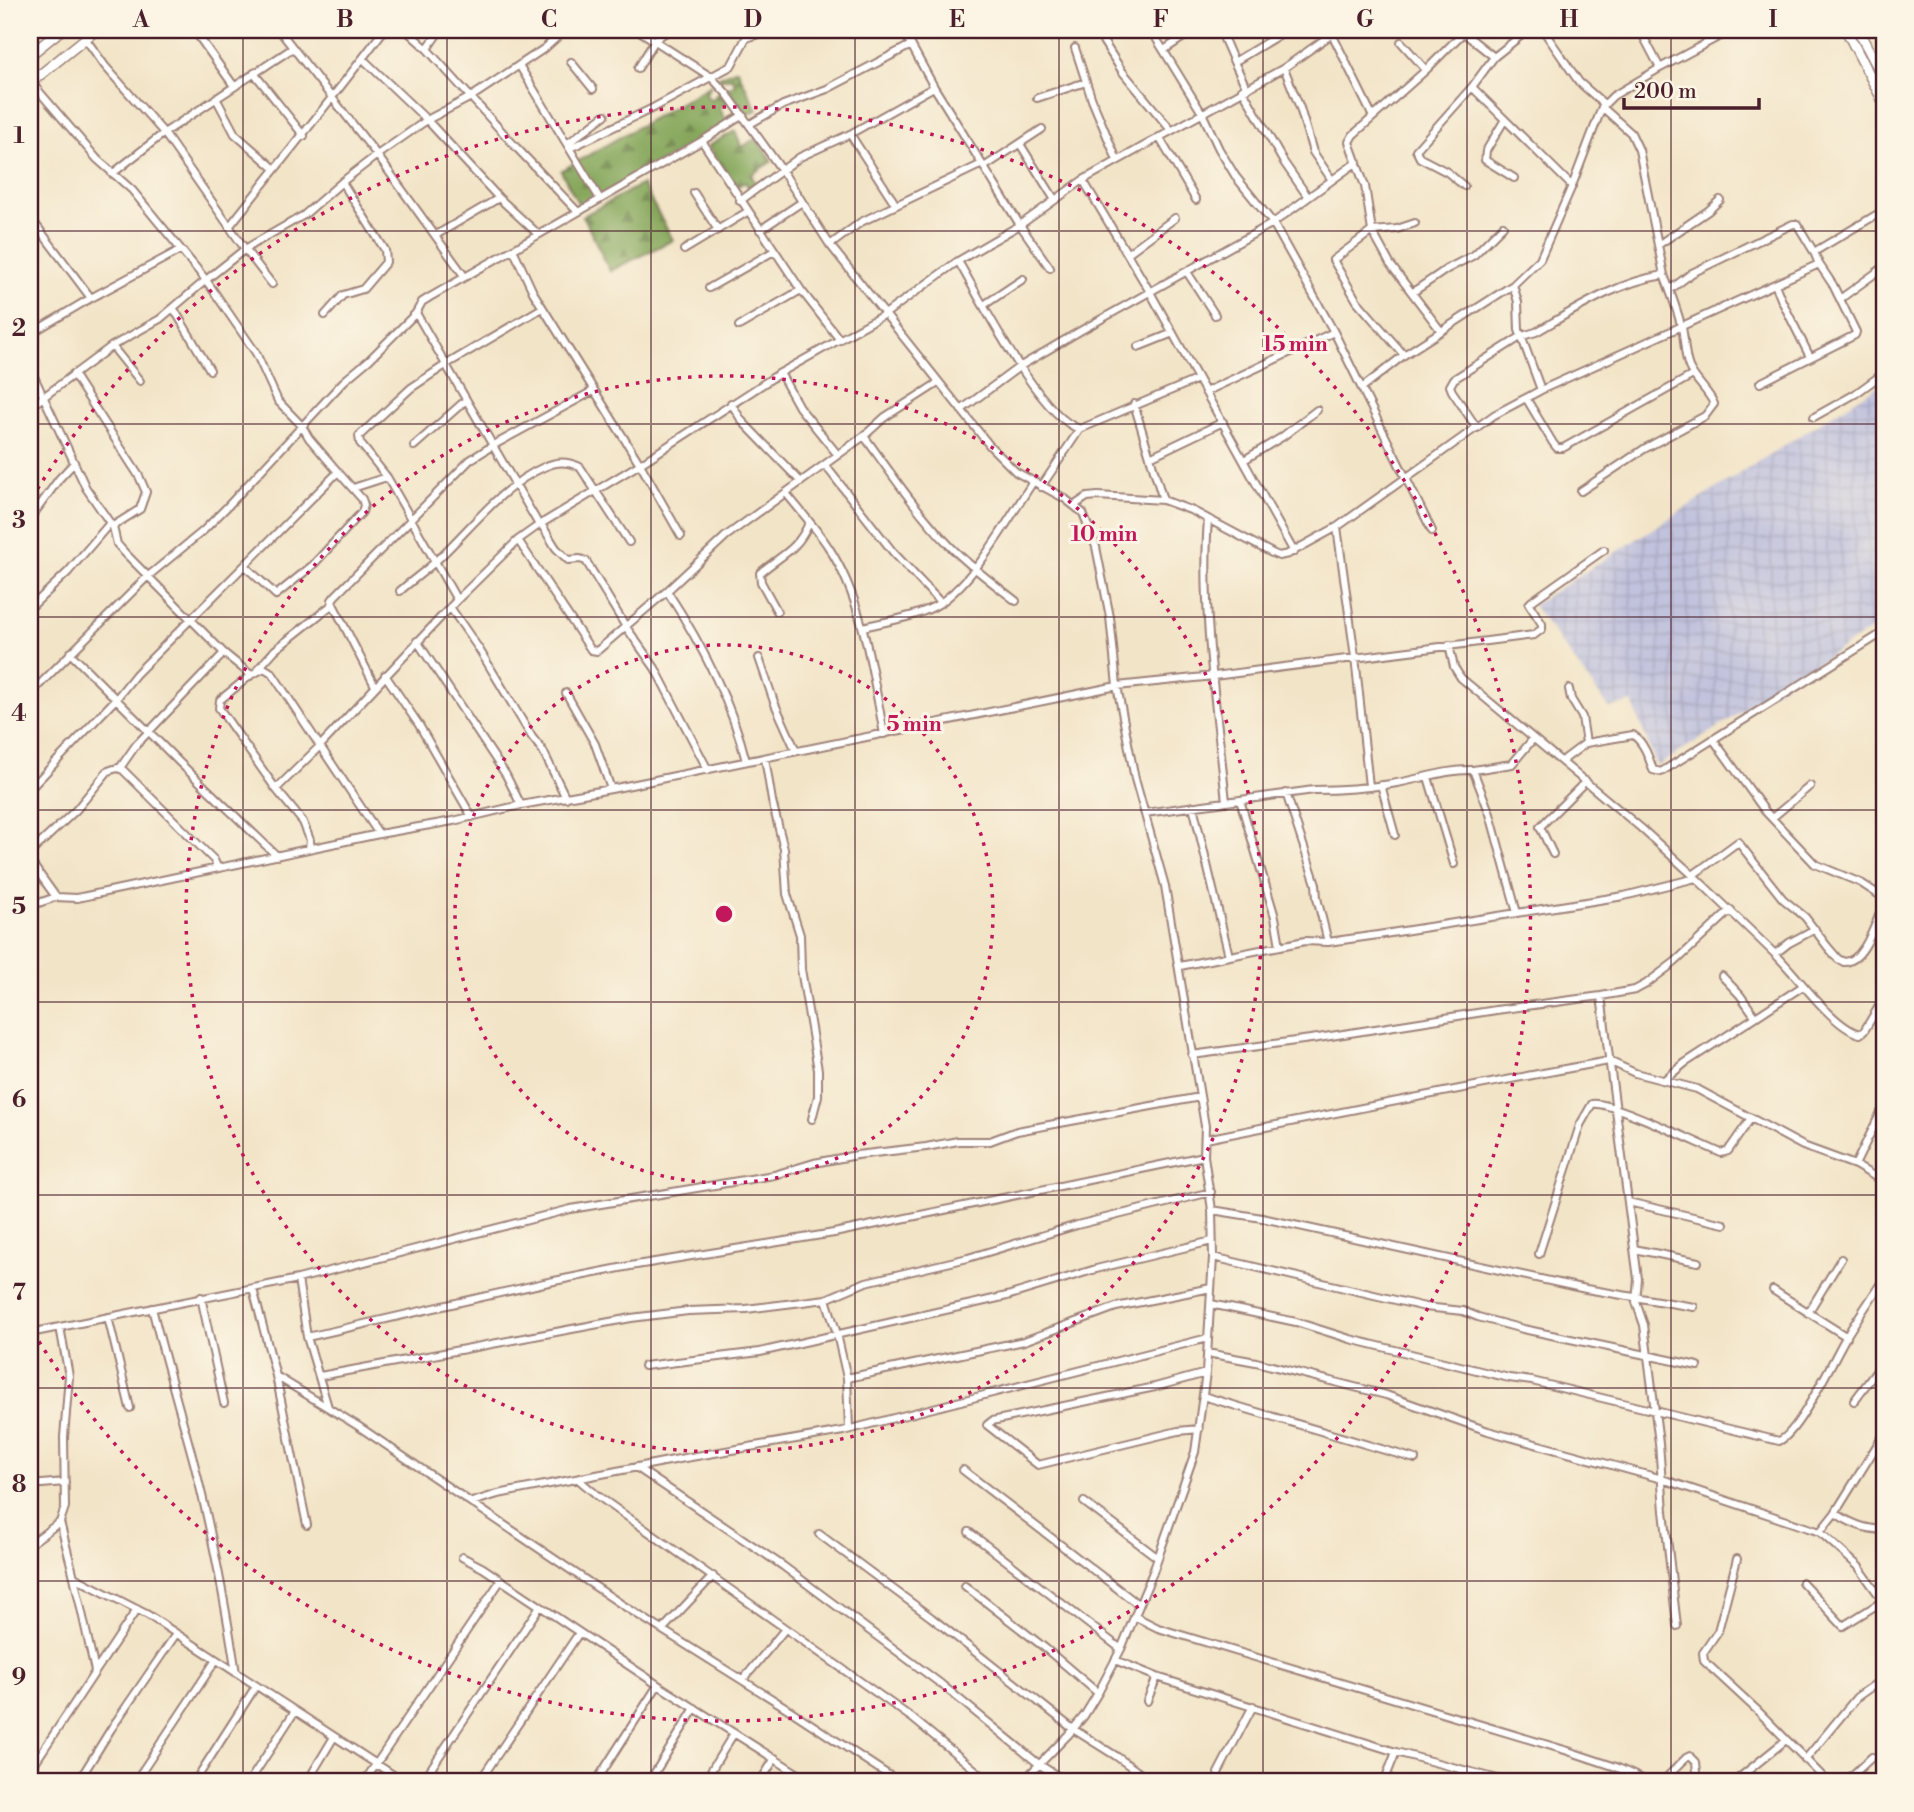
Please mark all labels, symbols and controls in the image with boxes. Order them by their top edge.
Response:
text: A [132,6,150,34]
text: B [336,6,354,34]
text: C [541,6,557,34]
text: D [744,6,762,34]
text: E [949,6,965,34]
text: F [1153,6,1169,34]
text: G [1356,6,1374,34]
text: H [1560,6,1579,34]
text: I [1769,6,1778,34]
scale bar [1624,66,1758,110]
text: 200 m [1634,79,1697,105]
text: 1 [13,122,25,150]
text: 2 [12,315,26,343]
text: 15 min [1262,332,1328,358]
text: 3 [12,507,26,535]
text: 10 min [1071,522,1137,548]
text: 4 [11,700,27,728]
text: 5 min [886,712,942,738]
text: 5 [12,893,26,921]
centre of rings [712,902,736,926]
text: 6 [12,1086,26,1114]
text: 7 [12,1279,26,1307]
text: 8 [12,1471,26,1499]
text: 9 [12,1664,26,1692]

